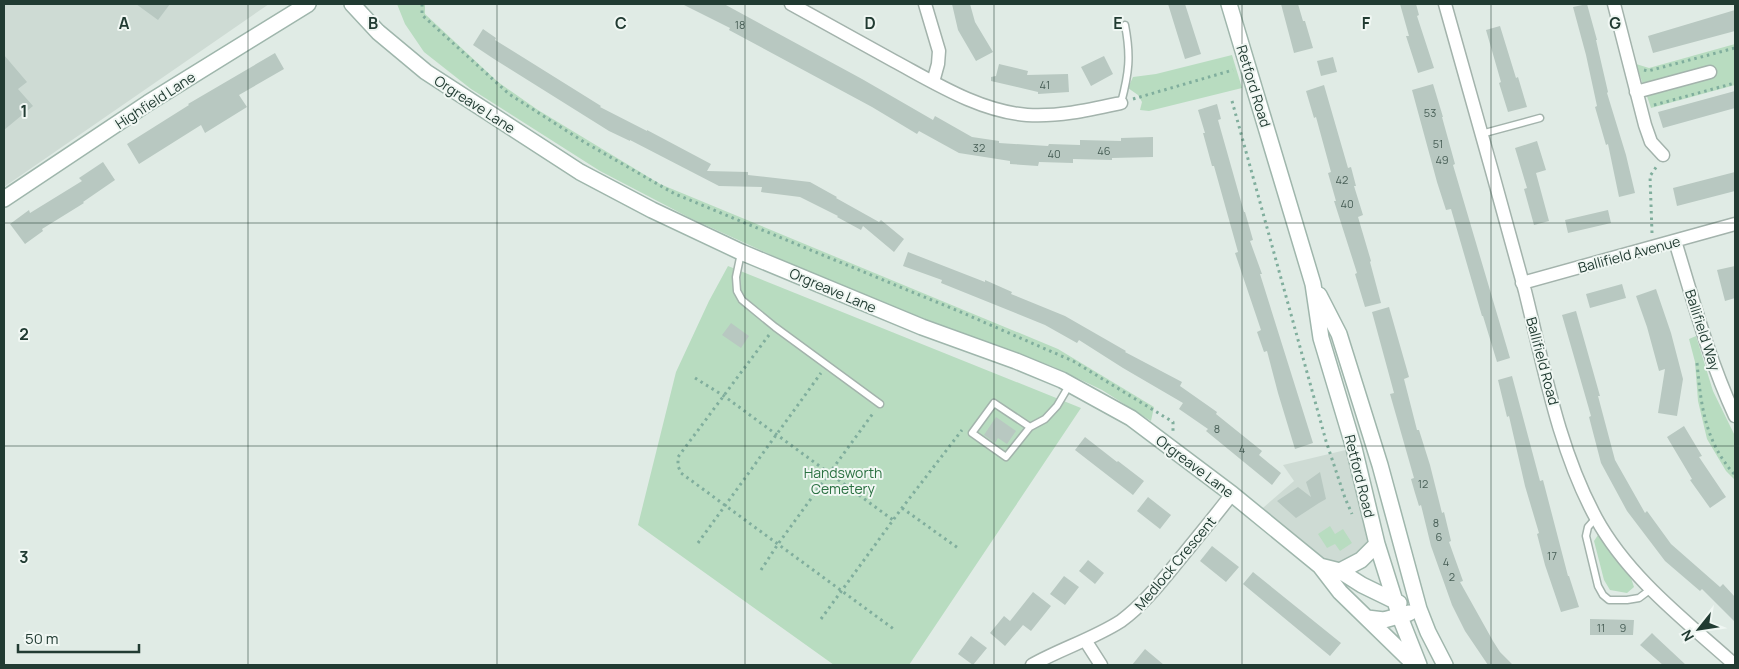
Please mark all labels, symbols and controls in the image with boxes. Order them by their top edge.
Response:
text: A [119,12,130,34]
text: B [368,12,378,34]
text: C [615,12,627,34]
text: D [864,12,876,34]
text: E [1113,12,1123,34]
text: F [1362,12,1371,34]
text: G [1609,12,1621,34]
house number: 18 [735,17,745,32]
street label: Retford Road [1233,43,1275,129]
street label: Highfield Lane [111,67,199,133]
street label: Orgreave Lane [431,71,519,137]
house number: 41 [1040,77,1050,92]
text: 1 [20,100,28,122]
house number: 53 [1424,105,1436,120]
house number: 51 [1433,136,1443,151]
house number: 32 [973,140,985,155]
house number: 46 [1097,143,1111,158]
house number: 40 [1047,146,1061,161]
house number: 49 [1435,152,1449,167]
house number: 42 [1336,172,1348,187]
house number: 40 [1340,196,1354,211]
street label: Ballifield Avenue [1576,231,1682,277]
street label: Orgreave Lane [787,263,879,317]
street label: Ballifield Way [1681,287,1725,374]
street label: Ballifield Road [1522,315,1564,407]
text: 2 [19,323,29,345]
house number: 8 [1214,421,1220,436]
street label: Orgreave Lane [1152,430,1238,502]
street label: Retford Road [1341,433,1379,519]
house number: 4 [1239,441,1245,456]
park label: Handsworth Cemetery [804,463,882,498]
house number: 12 [1418,476,1428,491]
street label: Medlock Crescent [1130,512,1220,614]
house number: 8 [1433,515,1439,530]
house number: 6 [1436,529,1443,544]
text: 3 [19,546,29,568]
house number: 17 [1547,548,1557,563]
house number: 4 [1443,554,1449,569]
house number: 2 [1449,569,1455,584]
north arrow [1674,604,1724,654]
house number: 11 [1597,620,1605,635]
house number: 9 [1620,620,1627,635]
scale bar [18,622,139,654]
text: N [1677,627,1698,645]
text: 50 m [25,628,59,649]

